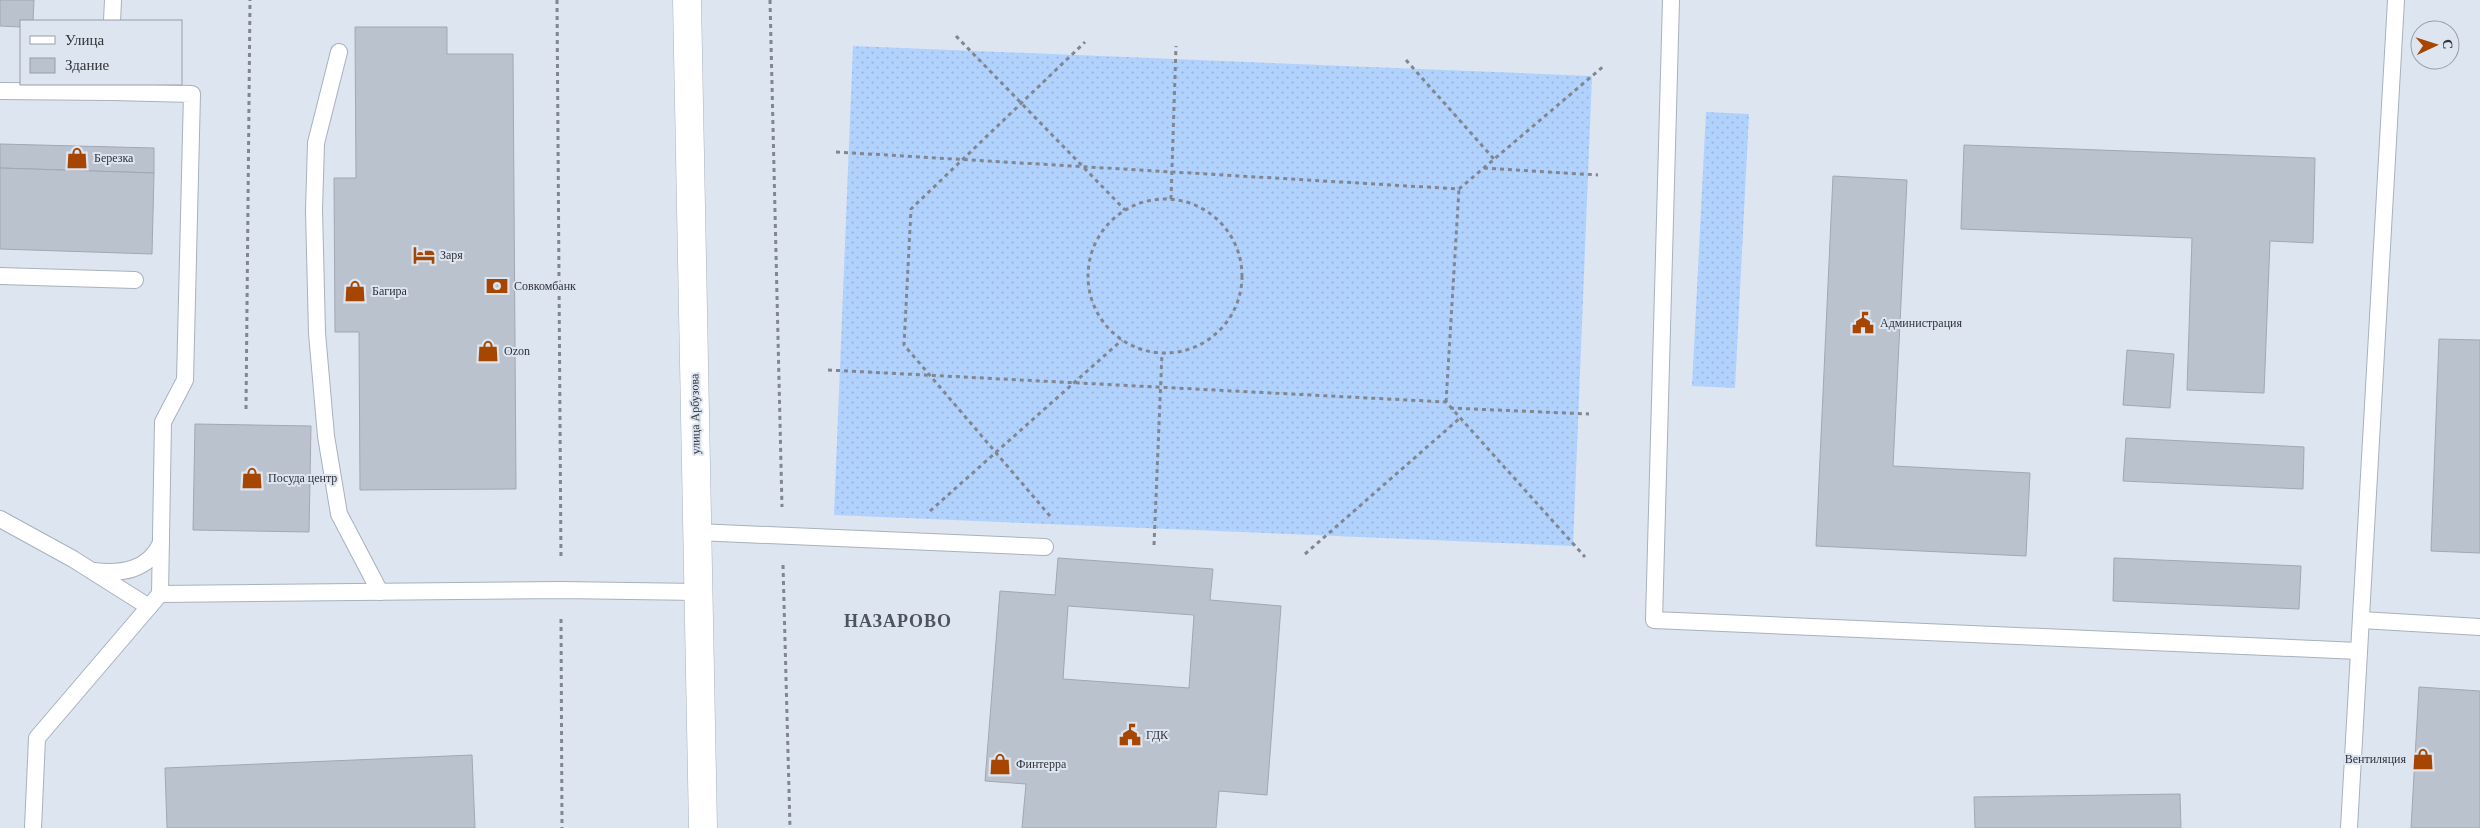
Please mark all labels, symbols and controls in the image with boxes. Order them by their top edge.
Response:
legend [20,20,182,85]
north arrow [2410,20,2460,70]
text: Улица [65,32,104,48]
text: С [2440,39,2455,50]
text: Здание [65,57,109,73]
shop icon: Березка [64,145,90,171]
place label: Березка [94,151,134,165]
hotel icon: Заря [411,242,437,268]
place label: Заря [440,248,463,262]
bank icon: Совкомбанк [484,273,510,299]
shop icon: Багира [342,278,368,304]
place label: Совкомбанк [514,279,576,293]
place label: Багира [372,284,408,298]
public building icon: Администрация [1850,310,1876,336]
place label: Администрация [1880,316,1963,330]
shop icon: Ozon [475,338,501,364]
place label: Ozon [504,344,530,358]
street label: улица Арбузова [687,373,703,454]
shop icon: Посуда центр [239,465,265,491]
place label: Посуда центр [268,471,337,485]
district label: НАЗАРОВО [844,611,952,631]
public building icon: ГДК [1117,722,1143,748]
place label: ГДК [1146,728,1169,742]
shop icon: Вентиляция [2410,746,2436,772]
shop icon: Финтерра [987,751,1013,777]
place label: Вентиляция [2345,752,2406,766]
place label: Финтерра [1016,757,1067,771]

